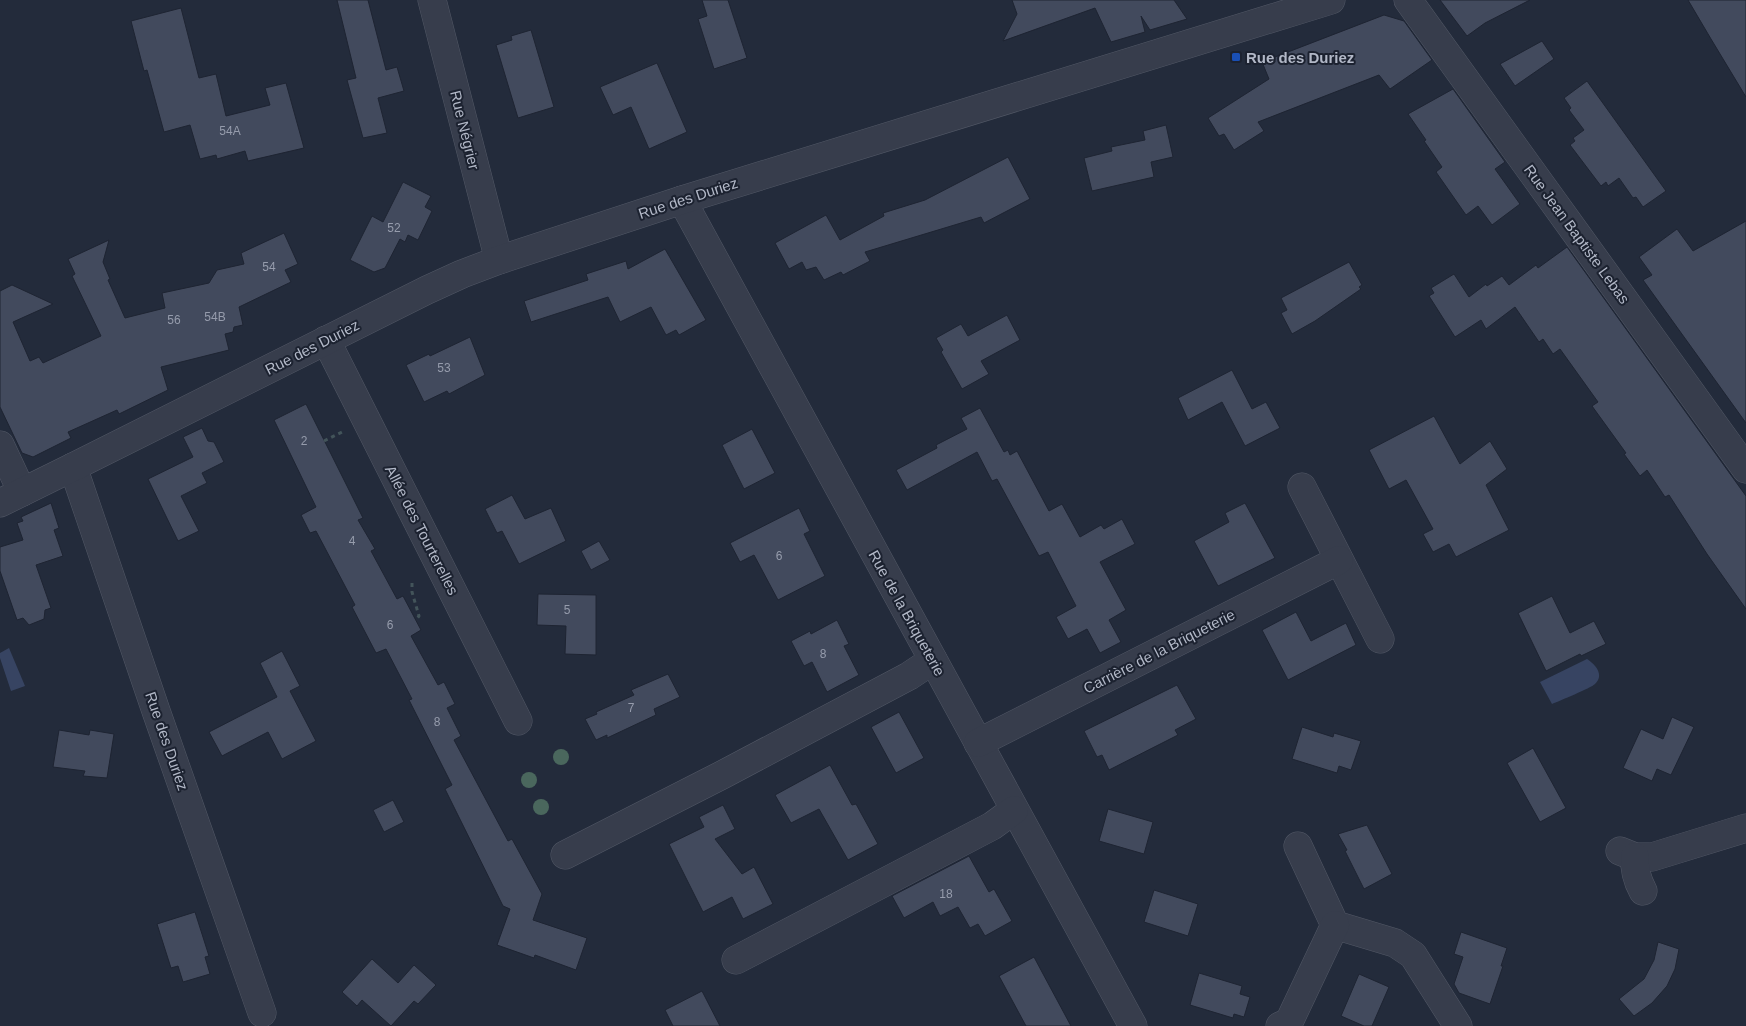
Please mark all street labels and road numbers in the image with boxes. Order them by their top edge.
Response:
street label: Rue Négrier [447,89,483,171]
street label: Rue Jean Baptiste Lebas [1521,161,1633,307]
street label: Rue des Duriez [636,174,740,222]
street label: Rue des Duriez [262,316,362,378]
street label: Allée des Tourterelles [382,462,462,598]
street label: Rue de la Briqueterie [865,547,949,679]
street label: Carrière de la Briqueterie [1080,605,1238,697]
street label: Rue des Duriez [142,689,192,793]

